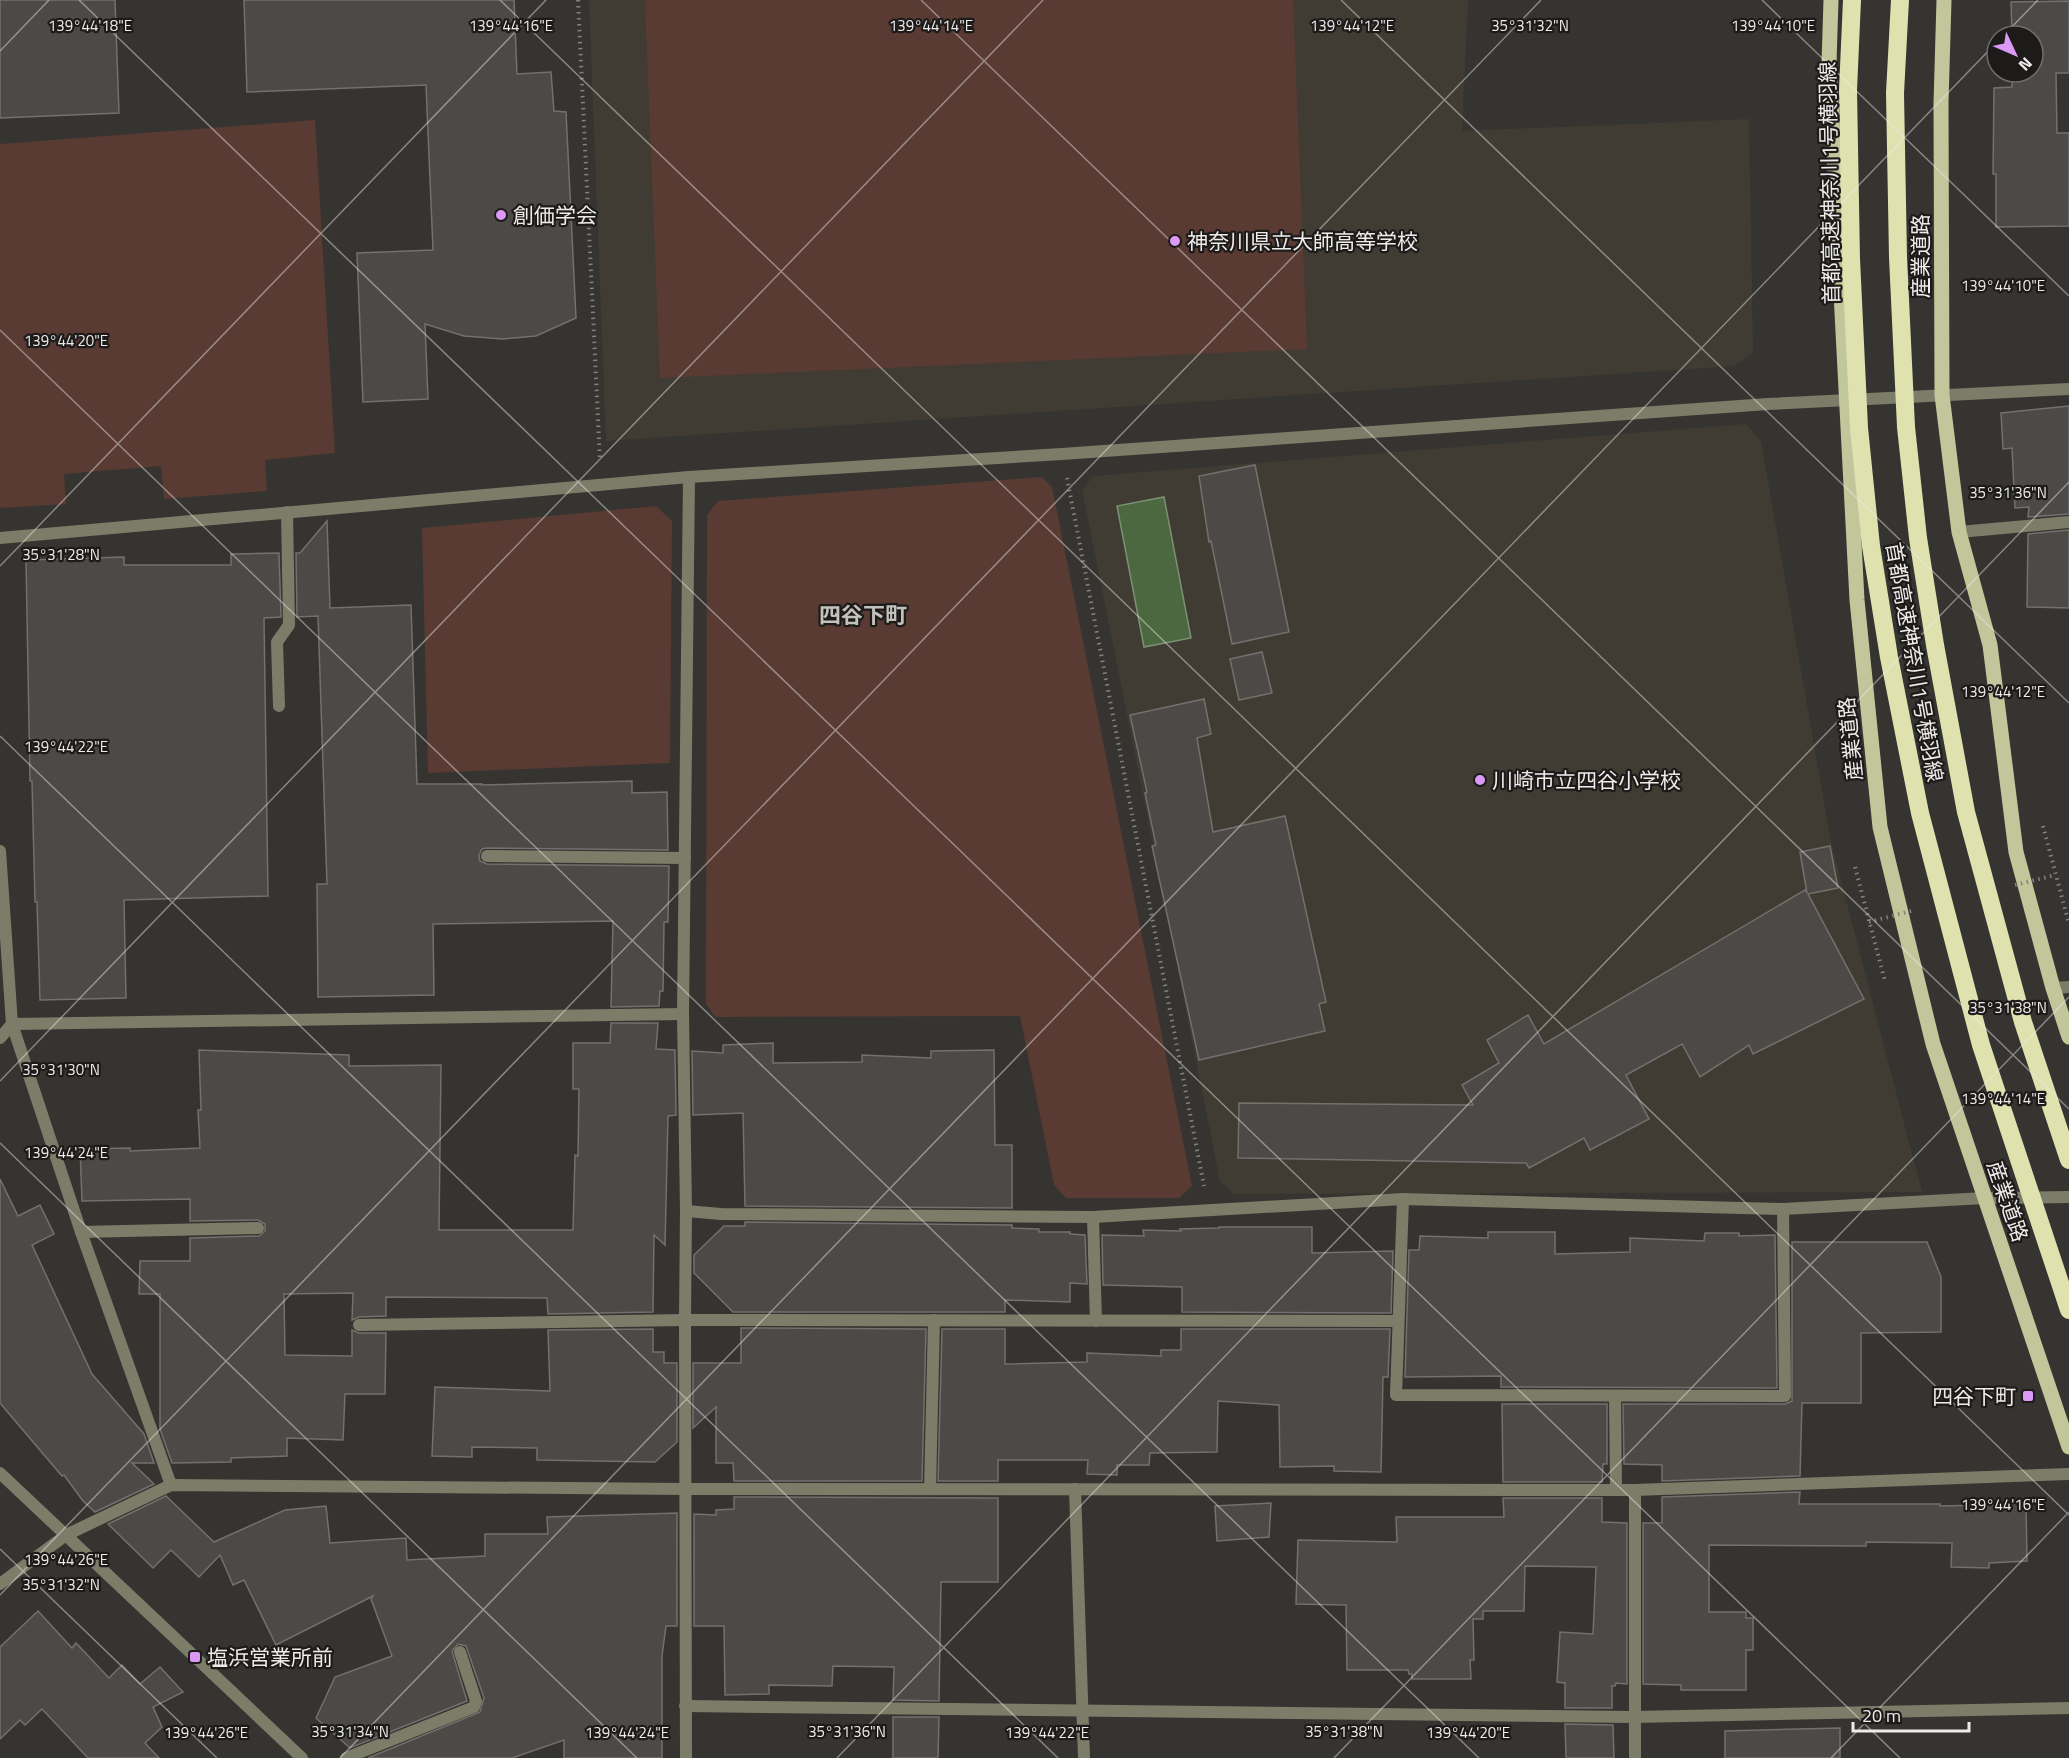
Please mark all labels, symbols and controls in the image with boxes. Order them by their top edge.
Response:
text: 139°44'18"E [48,14,132,37]
text: 139°44'16"E [469,14,553,37]
text: 139°44'14"E [889,14,973,37]
text: 139°44'12"E [1310,14,1394,37]
text: 35°31'32"N [1491,14,1569,37]
text: 139°44'10"E [1731,14,1815,37]
north arrow [1985,24,2045,84]
text: N [2013,52,2038,77]
street label: 首都高速神奈川1号横羽線 [1811,61,1847,305]
place label: 創価学会 [513,199,597,231]
marker: 創価学会 [494,208,508,222]
street label: 産業道路 [1904,214,1936,298]
place label: 神奈川県立大師高等学校 [1187,225,1418,257]
marker: 神奈川県立大師高等学校 [1168,234,1182,248]
text: 139°44'10"E [1961,274,2045,297]
text: 139°44'20"E [24,329,108,352]
text: 35°31'36"N [1969,481,2047,504]
street label: 首都高速神奈川1号横羽線 [1878,540,1952,784]
text: 35°31'28"N [22,543,100,566]
district label: 四谷下町 [819,598,907,632]
text: 139°44'12"E [1961,680,2045,703]
street label: 産業道路 [1830,696,1870,782]
text: 139°44'22"E [24,735,108,758]
place label: 川崎市立四谷小学校 [1492,764,1681,796]
marker: 川崎市立四谷小学校 [1473,773,1487,787]
text: 35°31'38"N [1969,996,2047,1019]
text: 35°31'30"N [22,1058,100,1081]
text: 139°44'14"E [1961,1087,2045,1110]
text: 139°44'24"E [24,1141,108,1164]
street label: 産業道路 [1979,1156,2037,1246]
place label: 四谷下町 [1932,1380,2016,1412]
marker: 四谷下町 [2021,1389,2035,1403]
text: 139°44'16"E [1961,1493,2045,1516]
text: 139°44'26"E [24,1548,108,1571]
text: 35°31'32"N [22,1573,100,1596]
place label: 塩浜営業所前 [207,1641,333,1673]
marker: 塩浜営業所前 [188,1650,202,1664]
scale bar [1853,1695,1968,1733]
text: 20 m [1862,1702,1901,1729]
text: 35°31'34"N [311,1720,389,1743]
text: 35°31'36"N [808,1720,886,1743]
text: 35°31'38"N [1305,1720,1383,1743]
text: 139°44'26"E [164,1721,248,1744]
text: 139°44'24"E [585,1721,669,1744]
text: 139°44'22"E [1005,1721,1089,1744]
text: 139°44'20"E [1426,1721,1510,1744]

